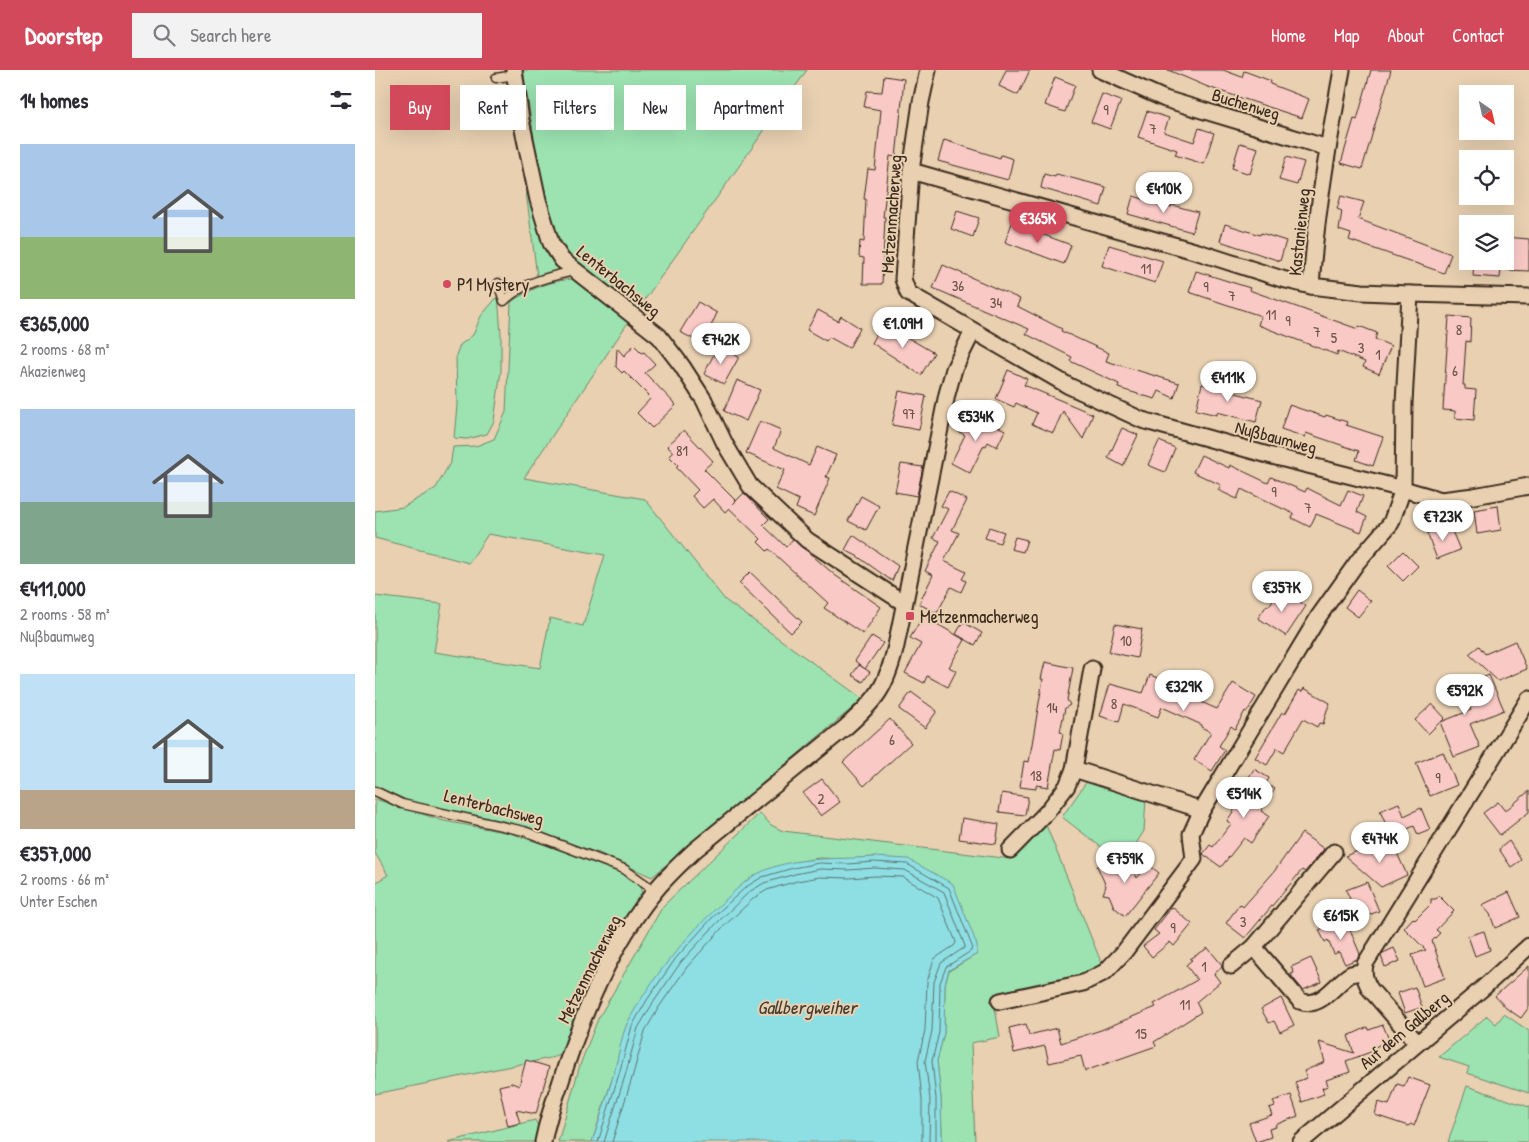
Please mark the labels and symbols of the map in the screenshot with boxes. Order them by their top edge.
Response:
street label: Buchenweg [1209,82,1283,126]
north arrow [1459,85,1514,140]
house number: 9 [1103,99,1109,120]
house number: 7 [1149,118,1157,139]
street label: Metzenmacherweg [874,154,908,274]
pin: €410K [1129,172,1199,214]
street label: Kastanienweg [1282,187,1316,277]
pin: €365K [1003,202,1073,244]
street label: Lenterbachsweg [572,239,666,323]
house number: 11 [1141,258,1151,279]
place label: P1 Mystery [457,272,530,297]
house number: 36 [952,275,964,296]
house number: 9 [1203,276,1209,297]
marker: P1 Mystery [441,278,453,290]
house number: 7 [1228,285,1236,306]
house number: 34 [990,292,1003,313]
house number: 11 [1266,304,1276,325]
pin: €1.09M [862,306,944,349]
house number: 9 [1285,310,1291,331]
house number: 8 [1456,319,1462,340]
house number: 7 [1313,321,1321,342]
pin: €742K [686,322,756,365]
house number: 5 [1331,327,1338,348]
house number: 3 [1358,337,1365,358]
house number: 1 [1375,344,1381,365]
pin: €411K [1193,360,1263,403]
house number: 6 [1452,360,1458,381]
pin: €534K [941,400,1011,442]
house number: 97 [903,403,915,424]
street label: Nußbaumweg [1232,414,1320,460]
house number: 81 [676,440,688,461]
house number: 9 [1271,481,1277,502]
house number: 7 [1304,497,1312,518]
pin: €723K [1408,500,1478,542]
pin: €357K [1247,570,1317,613]
place label: Metzenmacherweg [920,604,1039,629]
marker: Metzenmacherweg [904,610,916,622]
house number: 10 [1120,630,1132,651]
pin: €329K [1149,670,1219,712]
pin: €592K [1430,674,1500,716]
house number: 8 [1111,693,1117,714]
house number: 14 [1046,697,1058,718]
house number: 6 [889,729,895,750]
house number: 18 [1030,765,1042,786]
house number: 9 [1435,767,1441,788]
pin: €514K [1209,776,1279,819]
street label: Lenterbachsweg [442,783,546,831]
house number: 2 [817,788,825,809]
pin: €474K [1345,822,1415,864]
pin: €759K [1090,842,1160,884]
pin: €615K [1306,898,1376,941]
street label: Metzenmacherweg [551,911,627,1027]
house number: 3 [1240,911,1247,932]
house number: 9 [1170,917,1176,938]
house number: 1 [1201,956,1207,977]
street label: Auf dem Gallberg [1354,985,1454,1075]
water label: Gallbergweiher [757,994,859,1020]
house number: 11 [1180,994,1190,1015]
house number: 15 [1135,1023,1148,1044]

